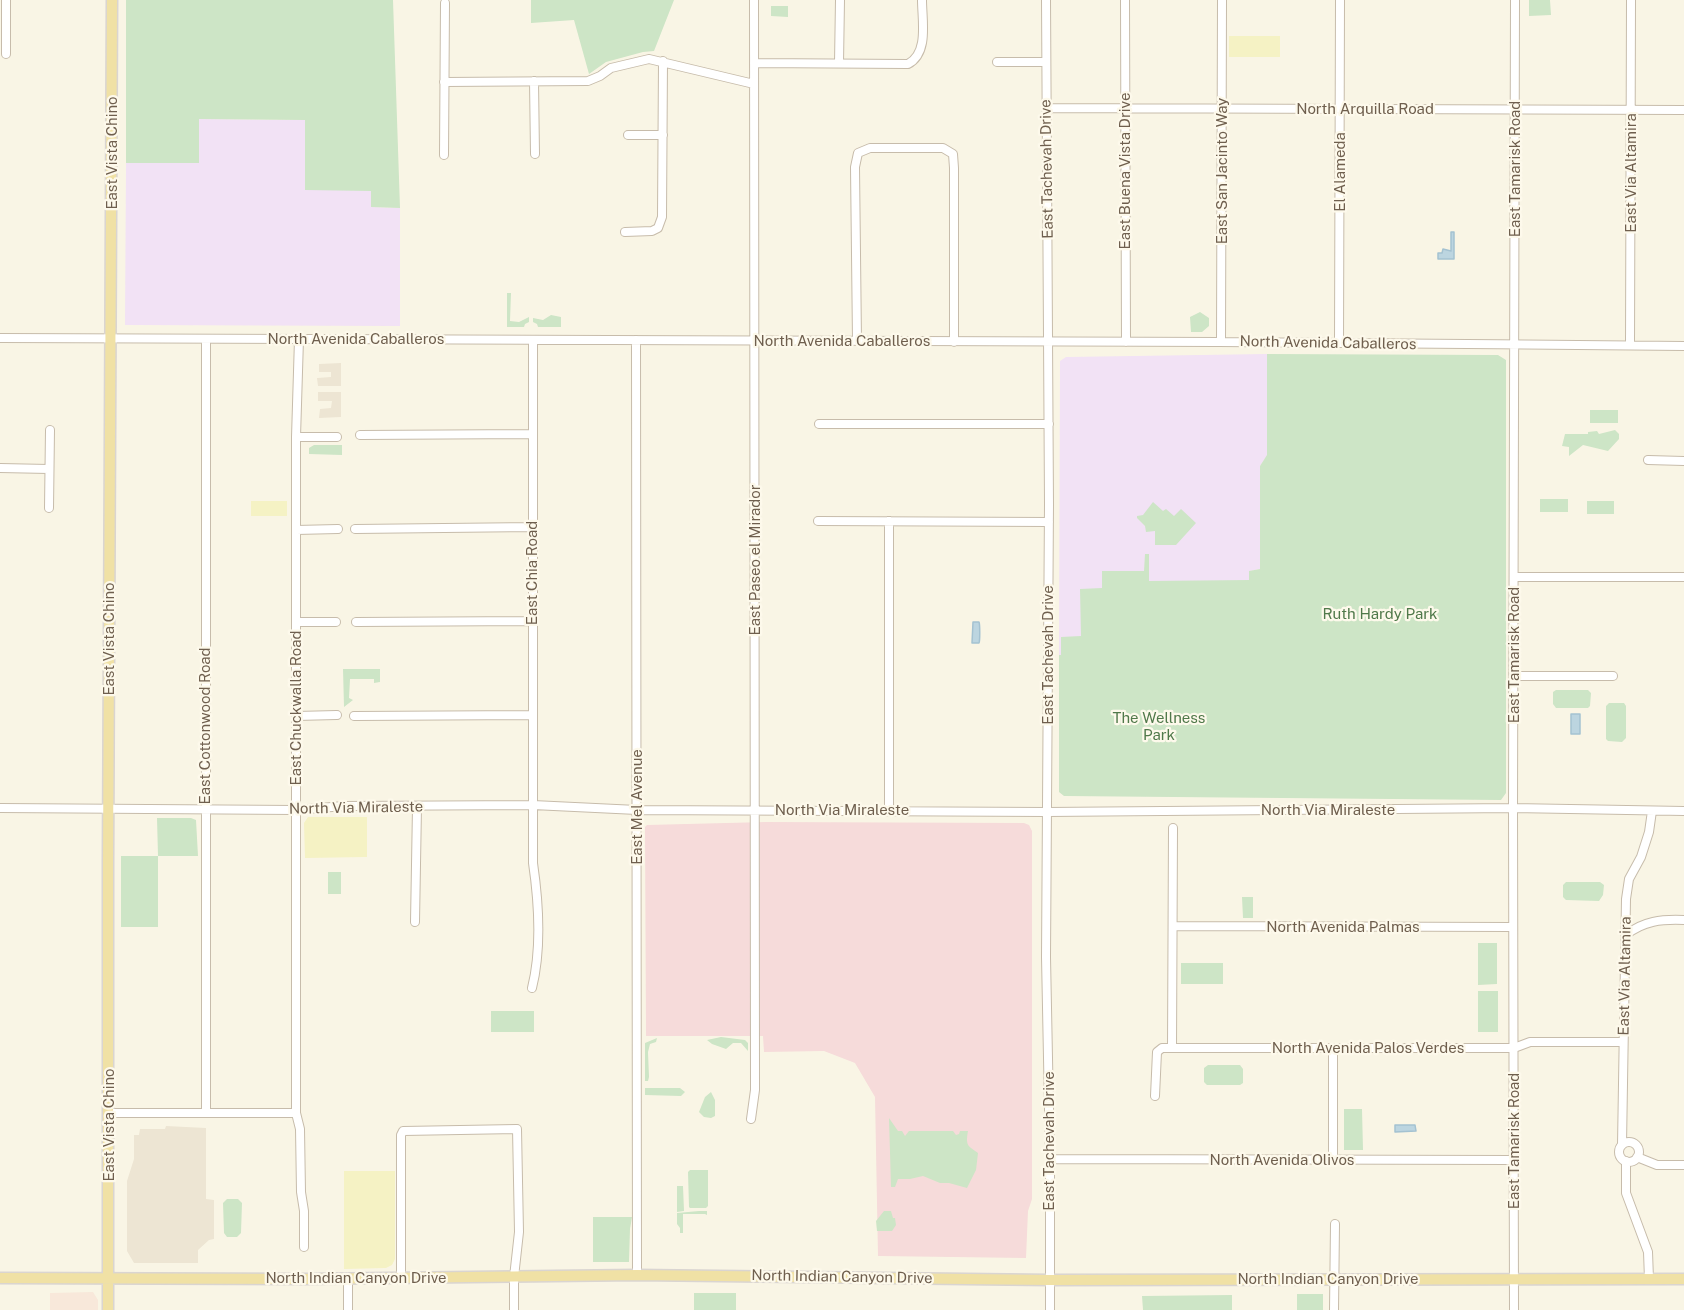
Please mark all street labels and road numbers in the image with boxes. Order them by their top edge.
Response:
street label: East Buena Vista Drive [1116,93,1134,249]
street label: East Vista Chino [103,96,121,210]
street label: East San Jacinto Way [1213,98,1231,244]
street label: East Tachevah Drive [1037,99,1057,239]
street label: North Arquilla Road [1296,100,1434,118]
street label: East Tamarisk Road [1506,101,1524,237]
street label: East Via Altamira [1622,113,1640,233]
street label: El Alameda [1331,132,1349,212]
street label: North Avenida Caballeros [268,330,444,348]
street label: North Avenida Caballeros [754,332,930,350]
street label: North Avenida Caballeros [1239,332,1417,354]
street label: East Paseo el Mirador [746,484,764,636]
street label: East Chia Road [523,521,541,625]
street label: East Vista Chino [100,582,118,696]
street label: East Tachevah Drive [1039,585,1057,725]
street label: East Tamarisk Road [1505,587,1523,723]
street label: East Chuckwalla Road [287,631,305,785]
street label: East Cottonwood Road [196,647,214,805]
street label: East Mel Avenue [628,749,646,865]
street label: North Via Miraleste [289,798,423,818]
street label: North Via Miraleste [775,801,909,819]
street label: North Via Miraleste [1261,801,1395,819]
street label: East Via Altamira [1615,916,1635,1036]
street label: North Avenida Palmas [1266,918,1420,936]
street label: North Avenida Palos Verdes [1272,1039,1464,1057]
street label: East Vista Chino [100,1068,118,1182]
street label: East Tachevah Drive [1040,1071,1058,1211]
street label: East Tamarisk Road [1505,1073,1523,1209]
street label: North Avenida Olivos [1210,1151,1354,1169]
street label: North Indian Canyon Drive [751,1266,933,1288]
street label: North Indian Canyon Drive [265,1269,447,1287]
street label: North Indian Canyon Drive [1237,1270,1419,1288]

